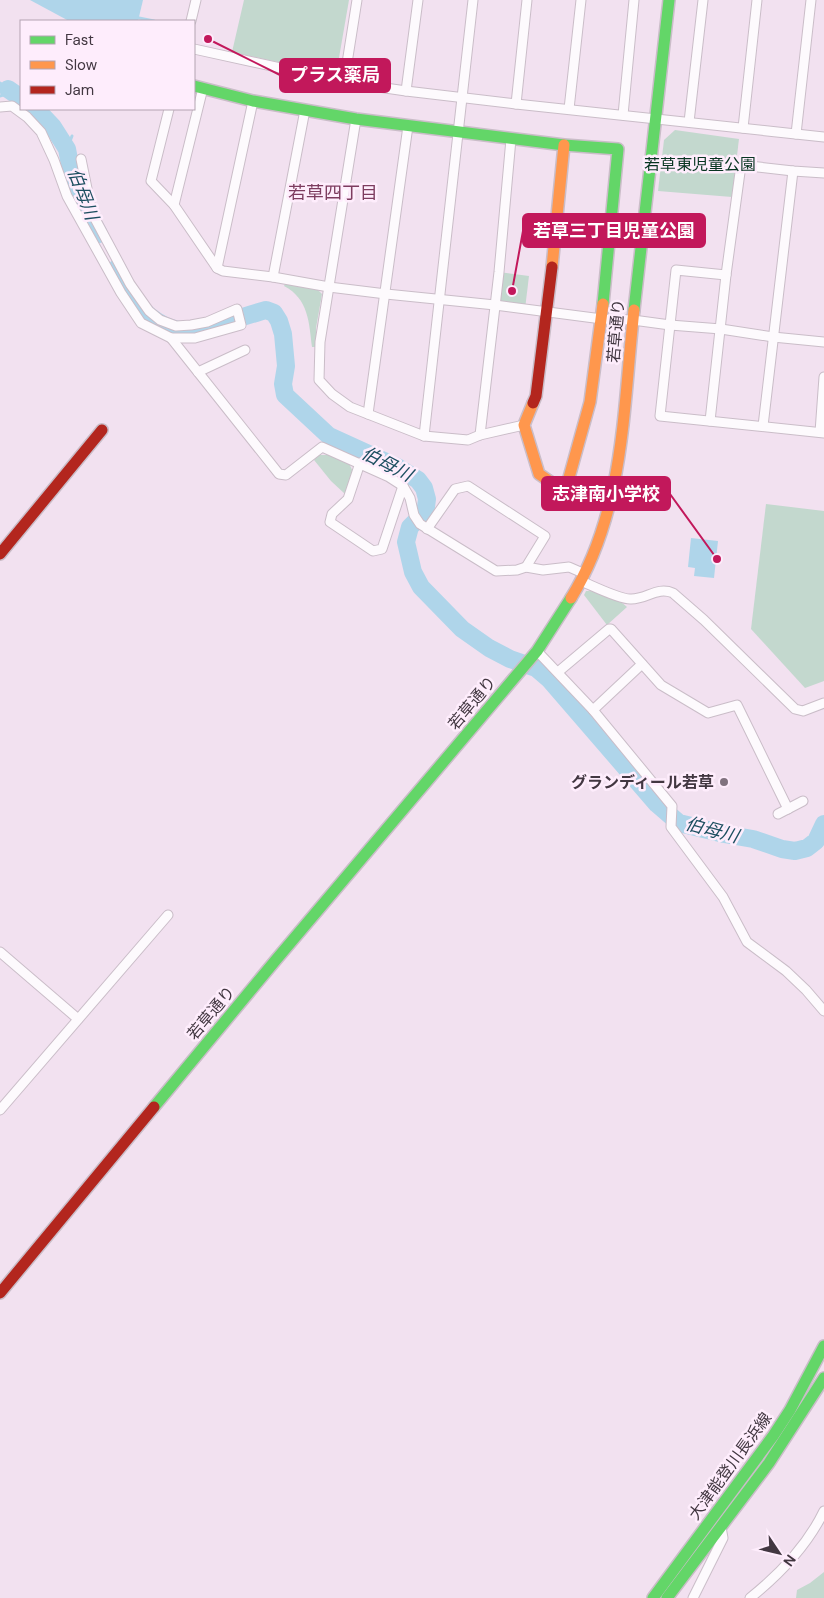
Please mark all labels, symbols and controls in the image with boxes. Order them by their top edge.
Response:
legend [20,20,195,110]
text: Fast [65,30,94,50]
text: Slow [65,55,98,75]
callout: プラス薬局 [280,59,390,92]
text: プラス薬局 [290,63,380,87]
text: Jam [65,80,94,100]
park label: 若草東児童公園 [644,154,756,175]
water label: 伯母川 [62,164,105,225]
district label: 若草四丁目 [288,181,378,205]
callout: 若草三丁目児童公園 [523,214,705,247]
text: 若草三丁目児童公園 [533,219,695,243]
street label: 若草通り [603,298,629,364]
water label: 伯母川 [357,441,418,488]
callout: 志津南小学校 [542,477,670,510]
text: 志津南小学校 [552,482,660,506]
street label: 若草通り [443,672,501,734]
place label: グランディール若草 [571,772,714,793]
marker: グランディール若草 [718,776,730,788]
water label: 伯母川 [683,811,743,849]
street label: 若草通り [182,982,240,1044]
street label: 大津能登川長浜線 [684,1408,776,1524]
north arrow [754,1528,804,1578]
text: N [779,1551,800,1570]

